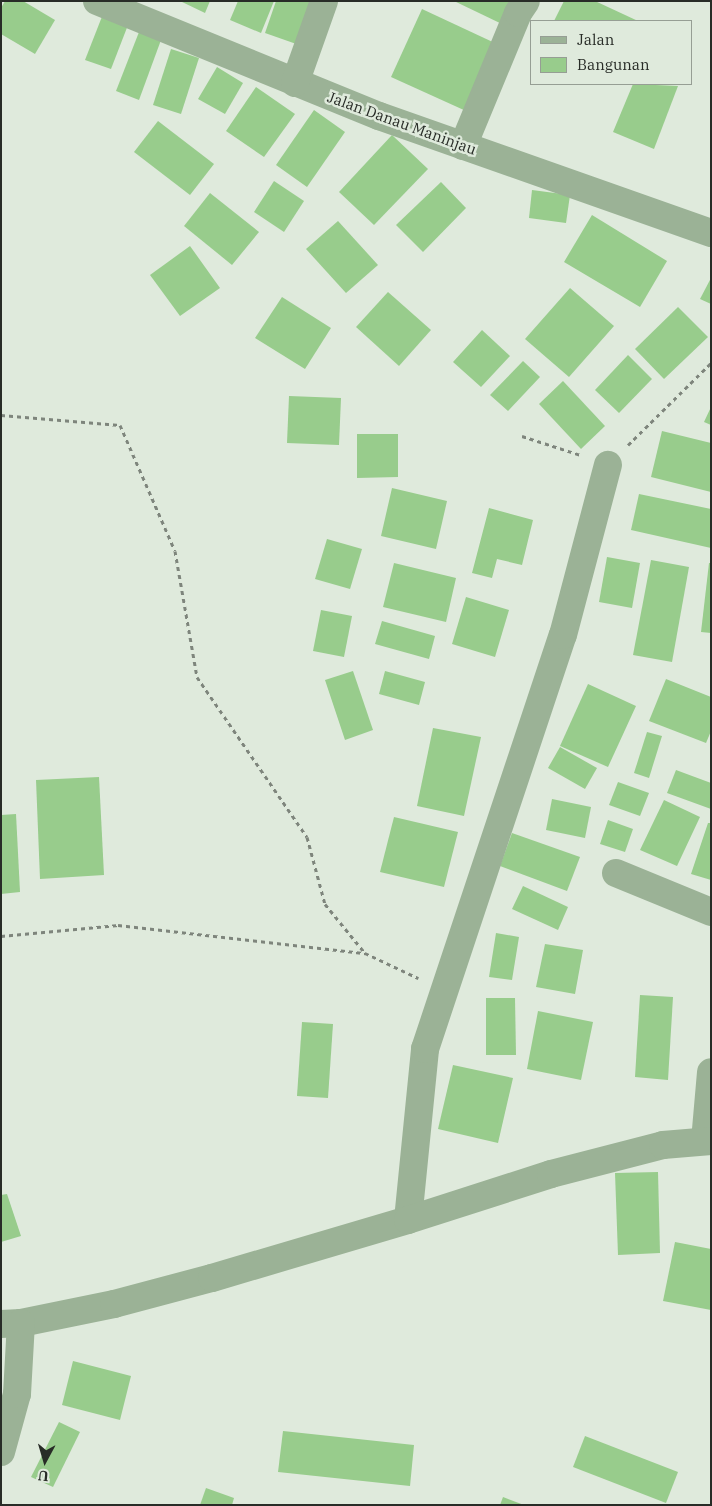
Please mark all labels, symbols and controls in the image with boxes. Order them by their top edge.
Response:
legend [530,20,692,85]
text: Jalan [577,30,614,49]
text: Bangunan [577,55,650,74]
street label: Jalan Danau Maninjau [325,88,479,158]
north arrow [20,1436,70,1486]
text: U [37,1466,50,1485]

